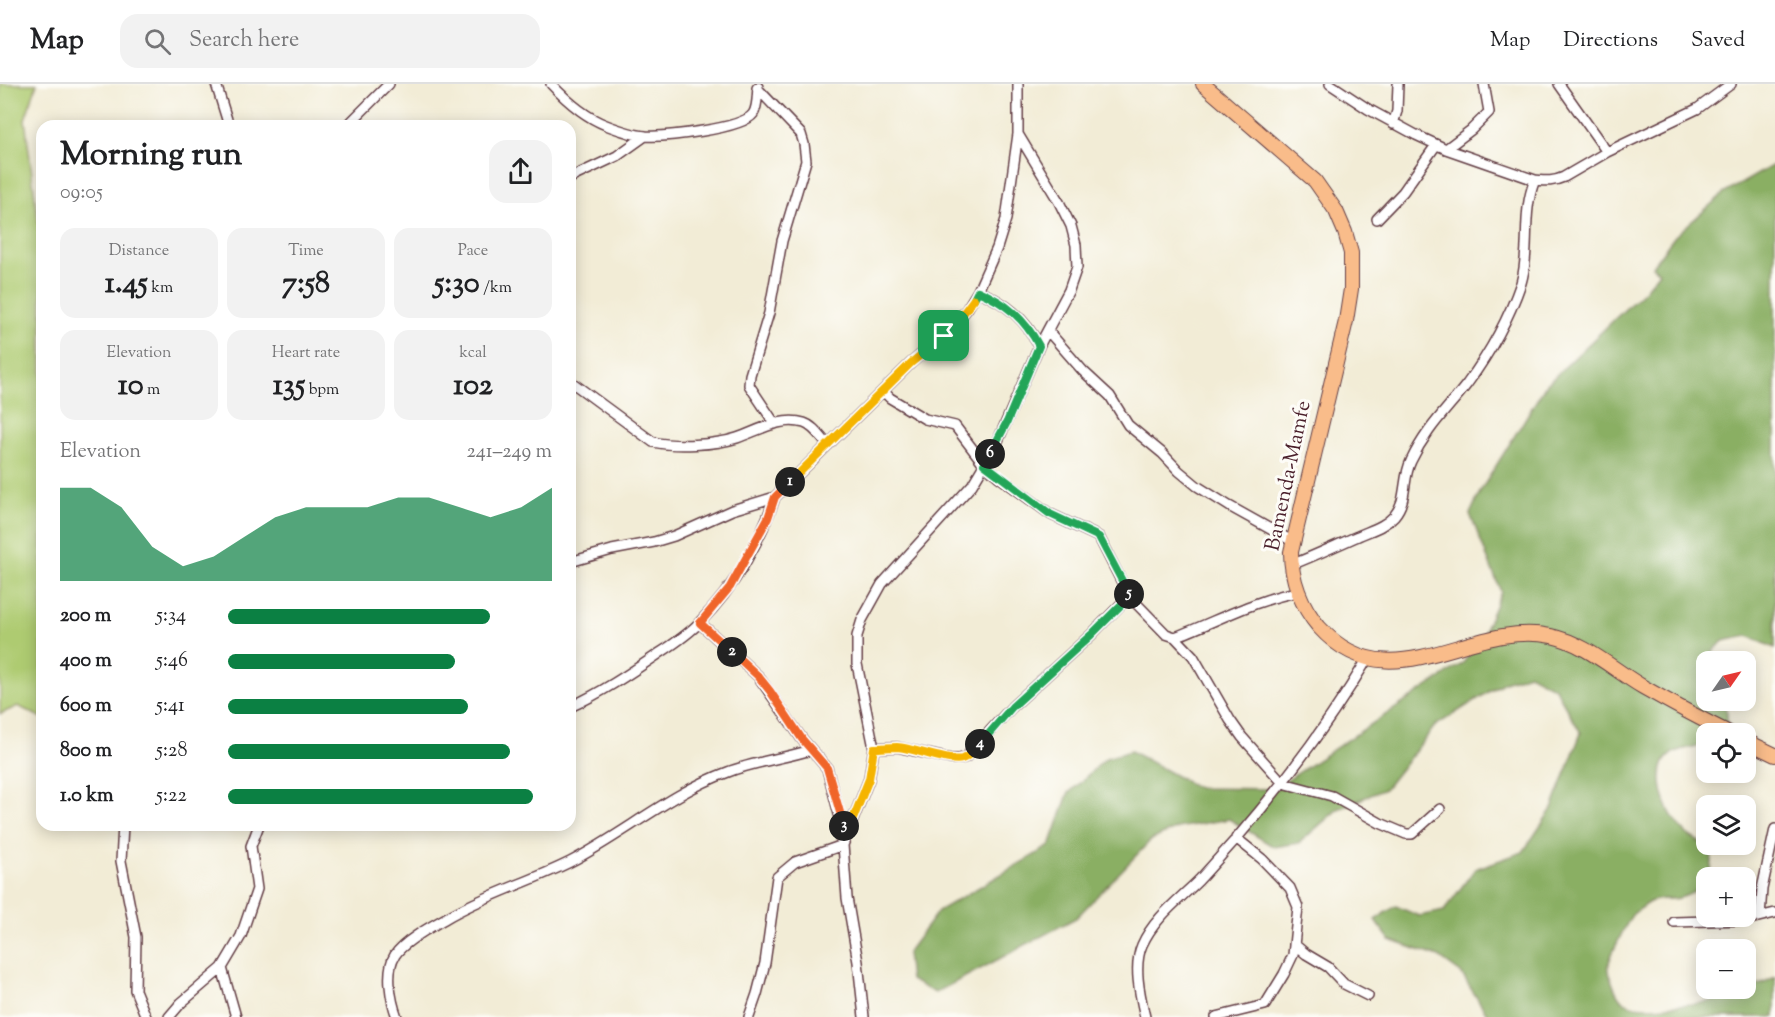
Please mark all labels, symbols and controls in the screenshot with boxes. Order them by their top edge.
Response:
search box [120,14,540,68]
text: Map [30,21,84,61]
icon: search [141,25,174,58]
text: Search here [189,25,299,57]
text: Map [1490,26,1530,56]
text: Directions [1563,26,1658,56]
text: Saved [1691,26,1745,56]
text: Morning run [60,132,242,180]
button: share [489,140,552,203]
text: 09:05 [60,179,103,208]
text: Distance [109,240,169,263]
text: Time [288,240,324,263]
text: Pace [458,240,488,263]
text: 1.45 [105,263,148,306]
text: 7:58 [282,263,330,306]
text: 5:30 [434,263,480,306]
text: km [148,277,173,300]
text: /km [480,277,512,300]
pin [918,310,969,361]
icon: arrive [927,319,960,352]
text: Elevation [107,342,171,365]
text: Heart rate [272,342,340,365]
text: kcal [459,342,487,365]
text: 10 [118,365,144,408]
text: 135 [273,365,305,408]
text: 102 [453,365,493,408]
text: m [144,379,160,402]
text: bpm [305,379,339,402]
street label: Bamenda-Mamfe [1258,398,1320,554]
text: Elevation [60,438,141,467]
text: 241–249 m [466,438,552,467]
pin: 6 [975,439,1005,469]
text: 6 [986,442,994,465]
pin: 1 [775,467,805,497]
text: 1 [787,470,793,493]
pin: 5 [1114,579,1144,609]
text: 5 [1126,582,1132,605]
text: 200 m [60,602,111,631]
text: 5:34 [156,602,186,631]
pin: 2 [717,637,747,667]
text: 2 [728,640,736,663]
text: 400 m [60,647,112,676]
text: 5:46 [156,647,188,676]
north arrow [1696,651,1756,711]
map controls [1696,651,1756,999]
text: 600 m [60,692,112,721]
text: 5:41 [156,692,185,721]
button: locate [1696,723,1756,783]
pin: 4 [965,729,995,759]
text: 4 [976,732,984,755]
text: 800 m [60,737,112,766]
text: 5:28 [156,737,187,766]
text: 1.0 km [60,782,114,811]
text: 5:22 [156,782,187,811]
button: layers [1696,795,1756,855]
pin: 3 [829,811,859,841]
text: 3 [841,814,847,837]
button: + [1696,867,1756,927]
button: − [1696,939,1756,999]

